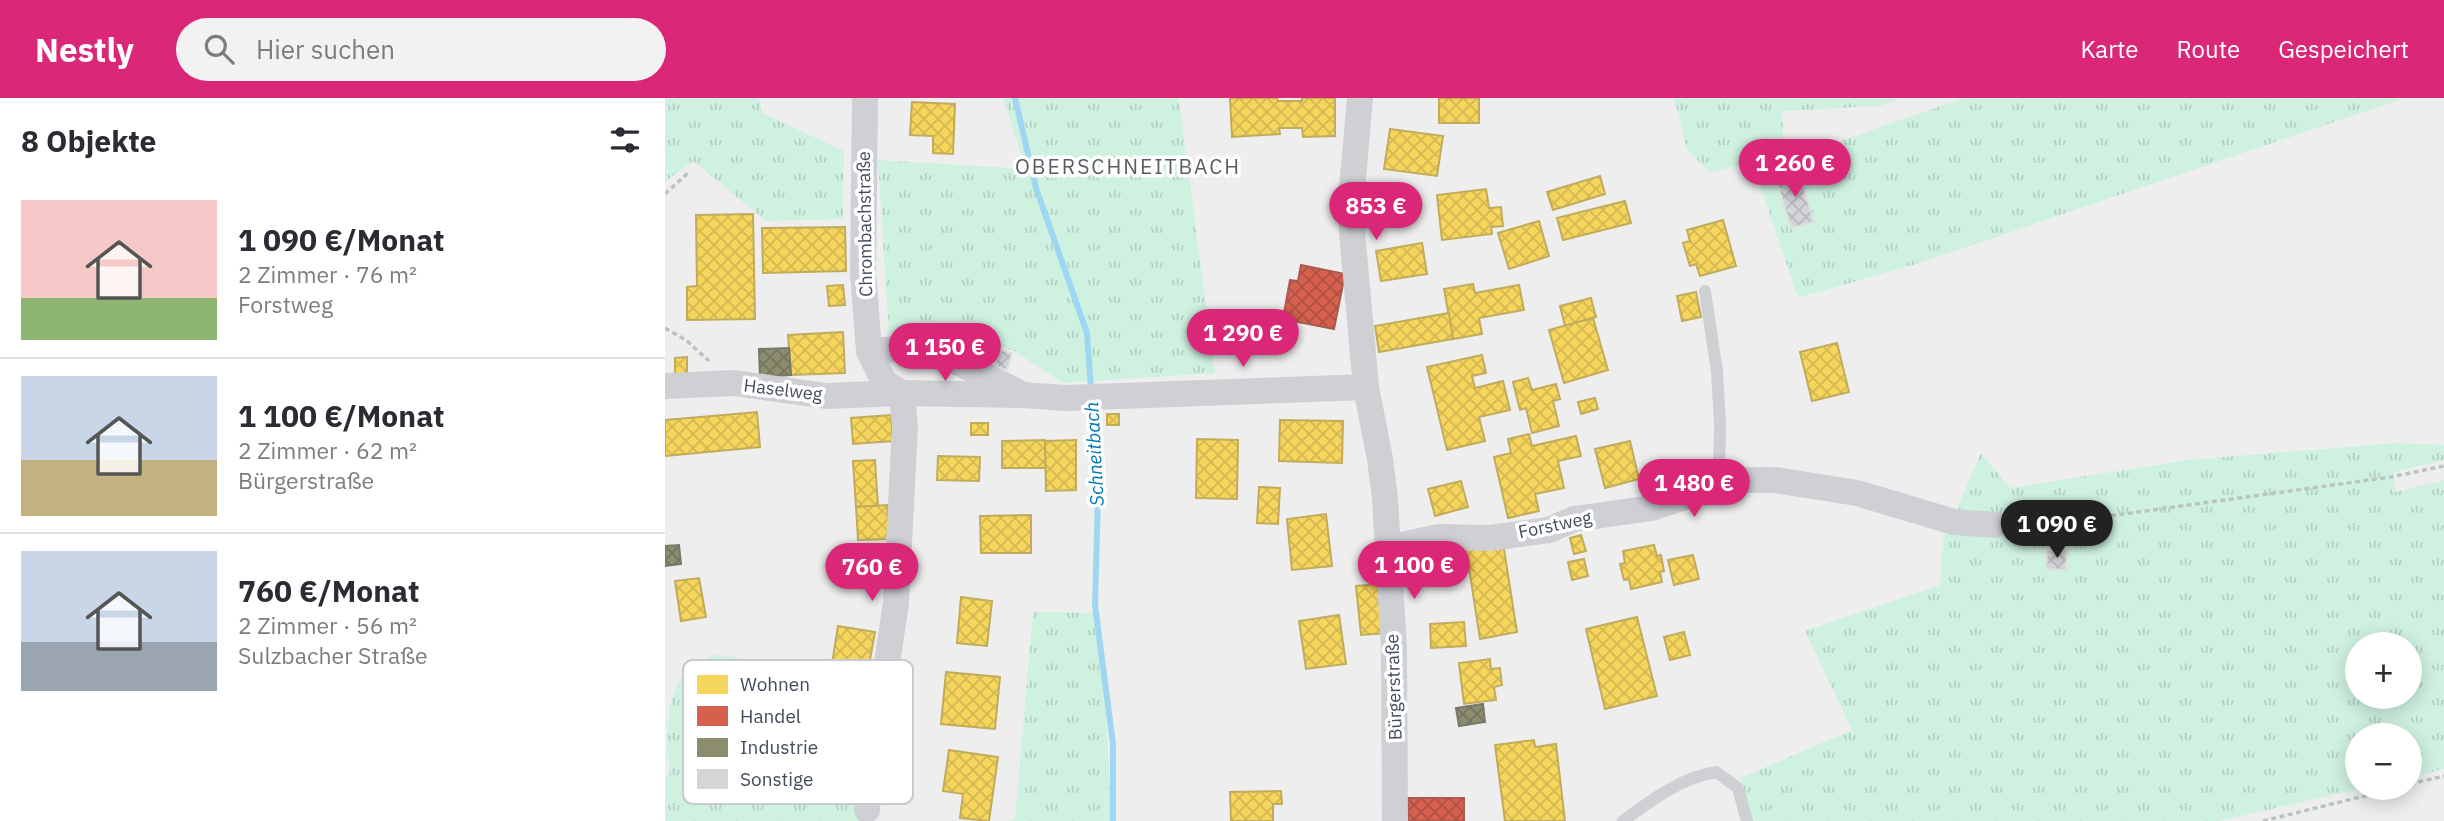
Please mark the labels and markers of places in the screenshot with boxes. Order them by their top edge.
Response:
pin: 1 260 € [1730,140,1860,199]
pin: 853 € [1327,183,1425,242]
pin: 1 290 € [1178,310,1308,369]
pin: 1 150 € [880,324,1010,383]
pin: 1 480 € [1629,460,1759,519]
pin: 1 090 € [1992,500,2122,560]
pin: 1 100 € [1349,542,1479,601]
pin: 760 € [823,544,921,603]

